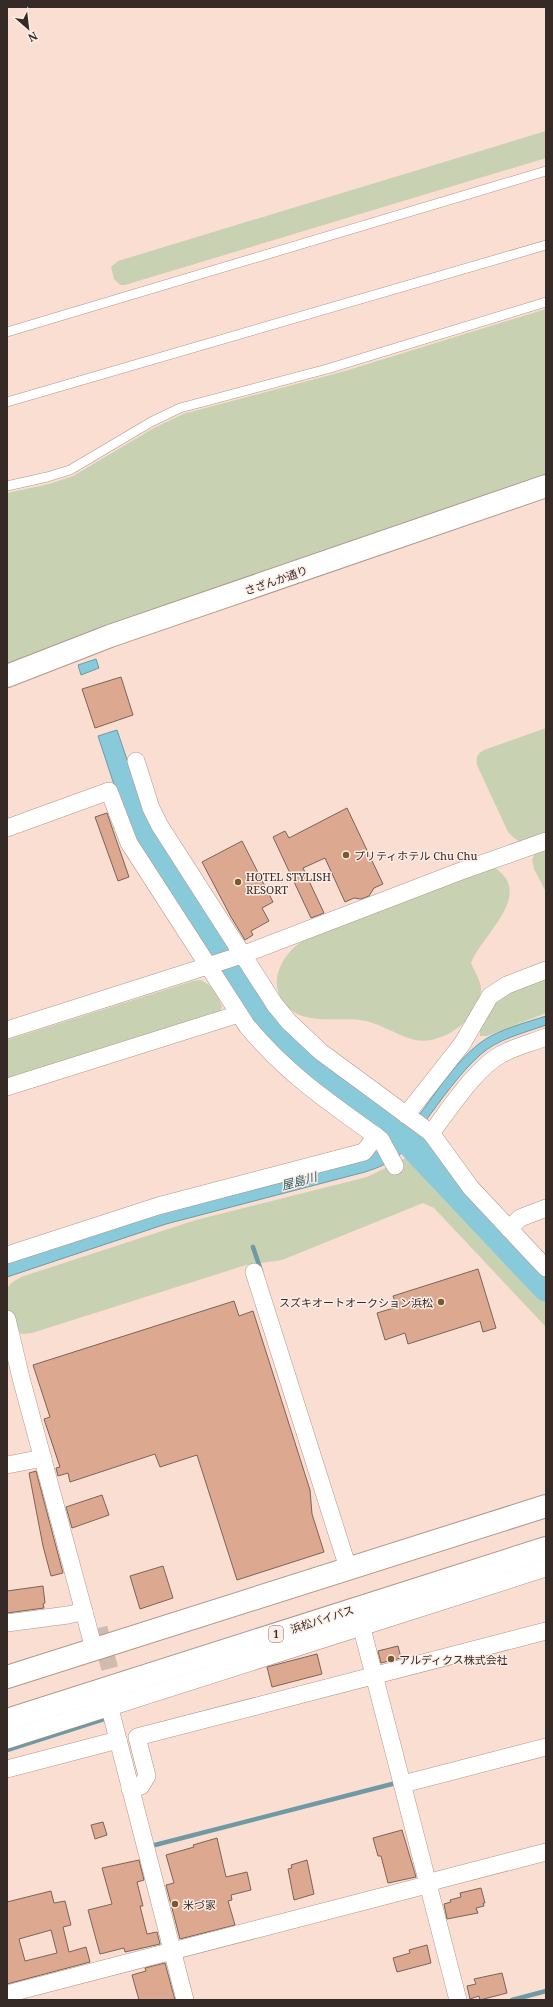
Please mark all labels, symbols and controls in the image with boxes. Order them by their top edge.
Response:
north arrow [8,8,48,48]
text: N [25,29,40,46]
street label: さざんか通り [242,562,310,598]
place label: プリティホテル Chu Chu [354,848,478,863]
marker: プリティホテル Chu Chu [341,850,351,860]
place label: HOTEL STYLISH RESORT [246,869,331,897]
marker: HOTEL STYLISH RESORT [233,877,243,887]
water label: 屋島川 [279,1168,321,1194]
place label: スズキオートオークション浜松 [279,1295,433,1310]
marker: スズキオートオークション浜松 [436,1297,446,1307]
street label: 浜松バイパス [288,1602,356,1636]
road number: 1 [269,1626,283,1642]
place label: アルディクス株式会社 [399,1652,508,1667]
marker: アルディクス株式会社 [386,1654,396,1664]
place label: 米づ家 [183,1897,216,1912]
marker: 米づ家 [170,1899,180,1909]

